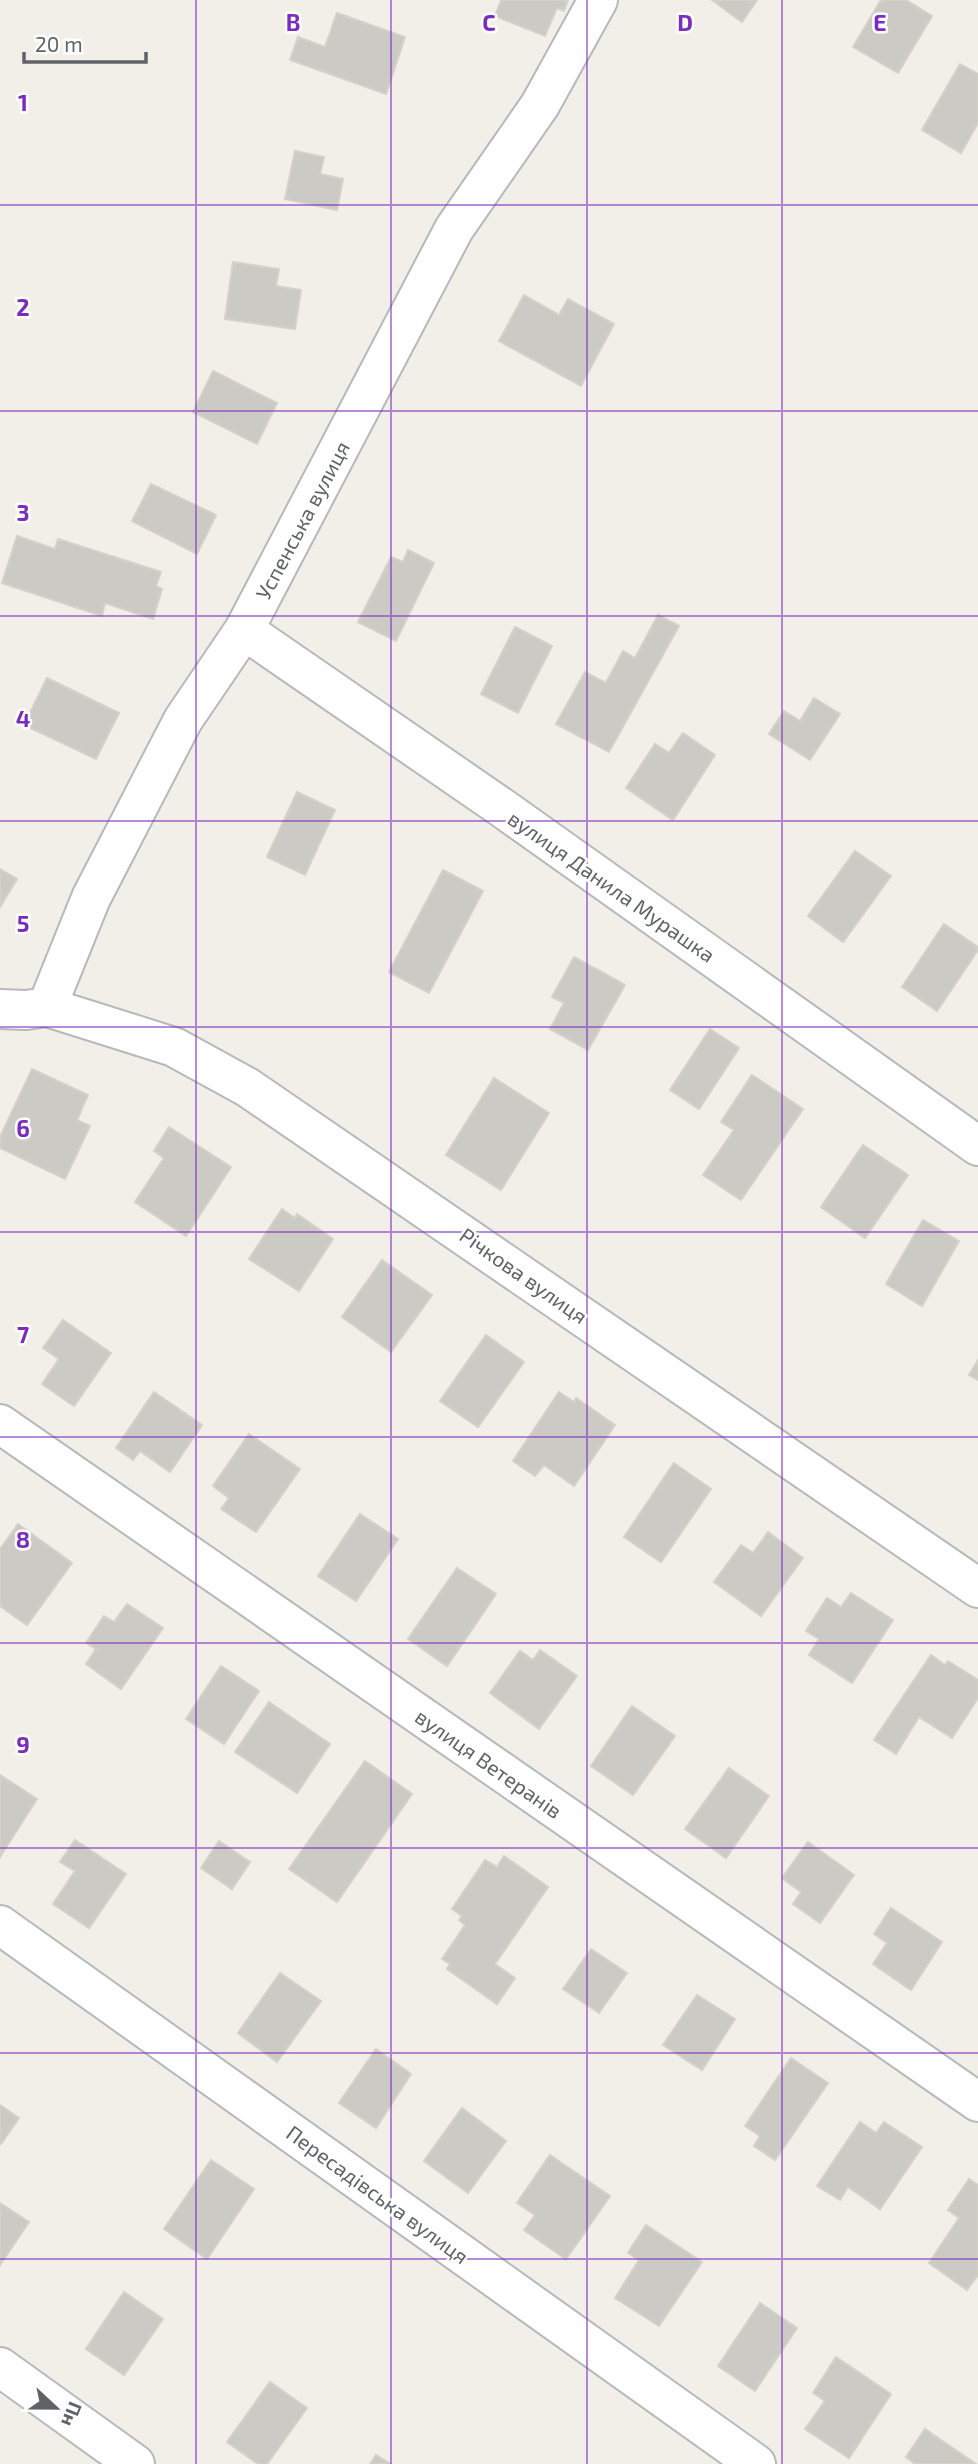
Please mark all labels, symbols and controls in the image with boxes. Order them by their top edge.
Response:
text: B [286,8,300,36]
text: C [482,8,496,36]
text: D [677,8,693,36]
text: E [873,8,887,36]
scale bar [24,21,147,65]
text: 20 m [35,31,83,56]
text: 1 [18,88,28,116]
text: 2 [16,293,30,321]
street label: Успенська вулиця [250,437,355,604]
text: 3 [16,498,30,526]
text: 4 [16,704,30,732]
street label: вулиця Данила Мурашка [503,805,720,968]
text: 5 [17,909,29,937]
text: 6 [16,1114,30,1142]
street label: Річкова вулиця [455,1222,593,1329]
text: 7 [17,1320,29,1348]
text: 8 [16,1525,30,1553]
street label: вулиця Ветеранів [410,1703,567,1824]
text: 9 [16,1730,30,1758]
street label: Пересадівська вулиця [282,2120,474,2269]
north arrow [21,2373,91,2443]
text: Пн [57,2399,88,2430]

